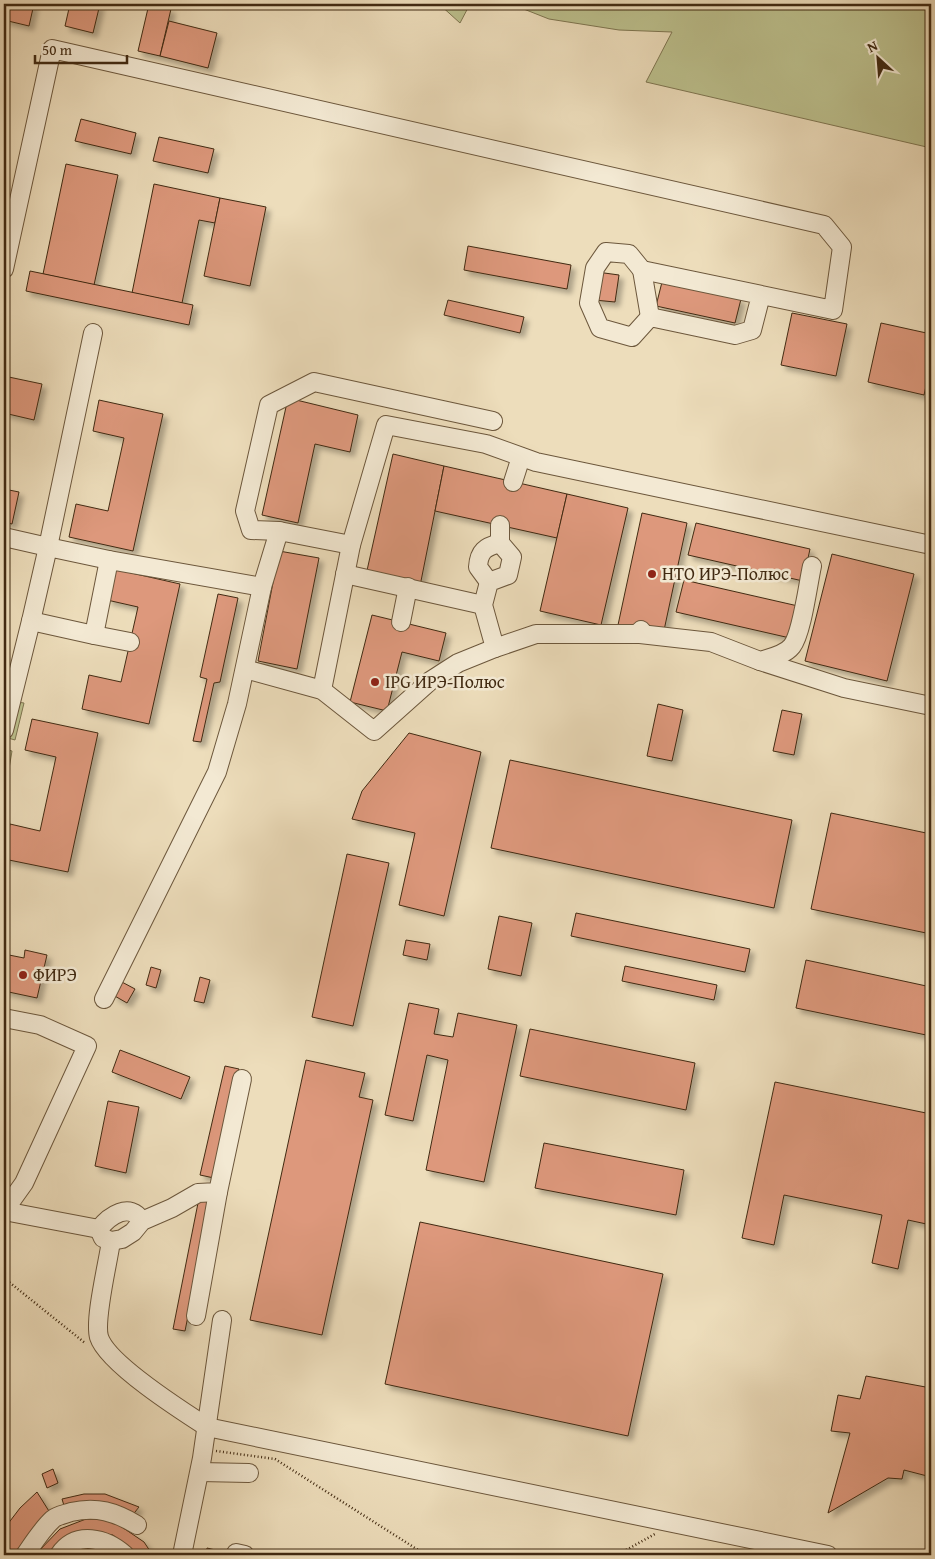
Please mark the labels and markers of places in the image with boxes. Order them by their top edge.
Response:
place label: НТО ИРЭ-Полюс [662,560,789,587]
marker: НТО ИРЭ-Полюс [646,568,658,580]
place label: IPG ИРЭ-Полюс [385,668,505,695]
marker: IPG ИРЭ-Полюс [369,676,381,688]
place label: ФИРЭ [33,961,77,988]
marker: ФИРЭ [17,969,29,981]

